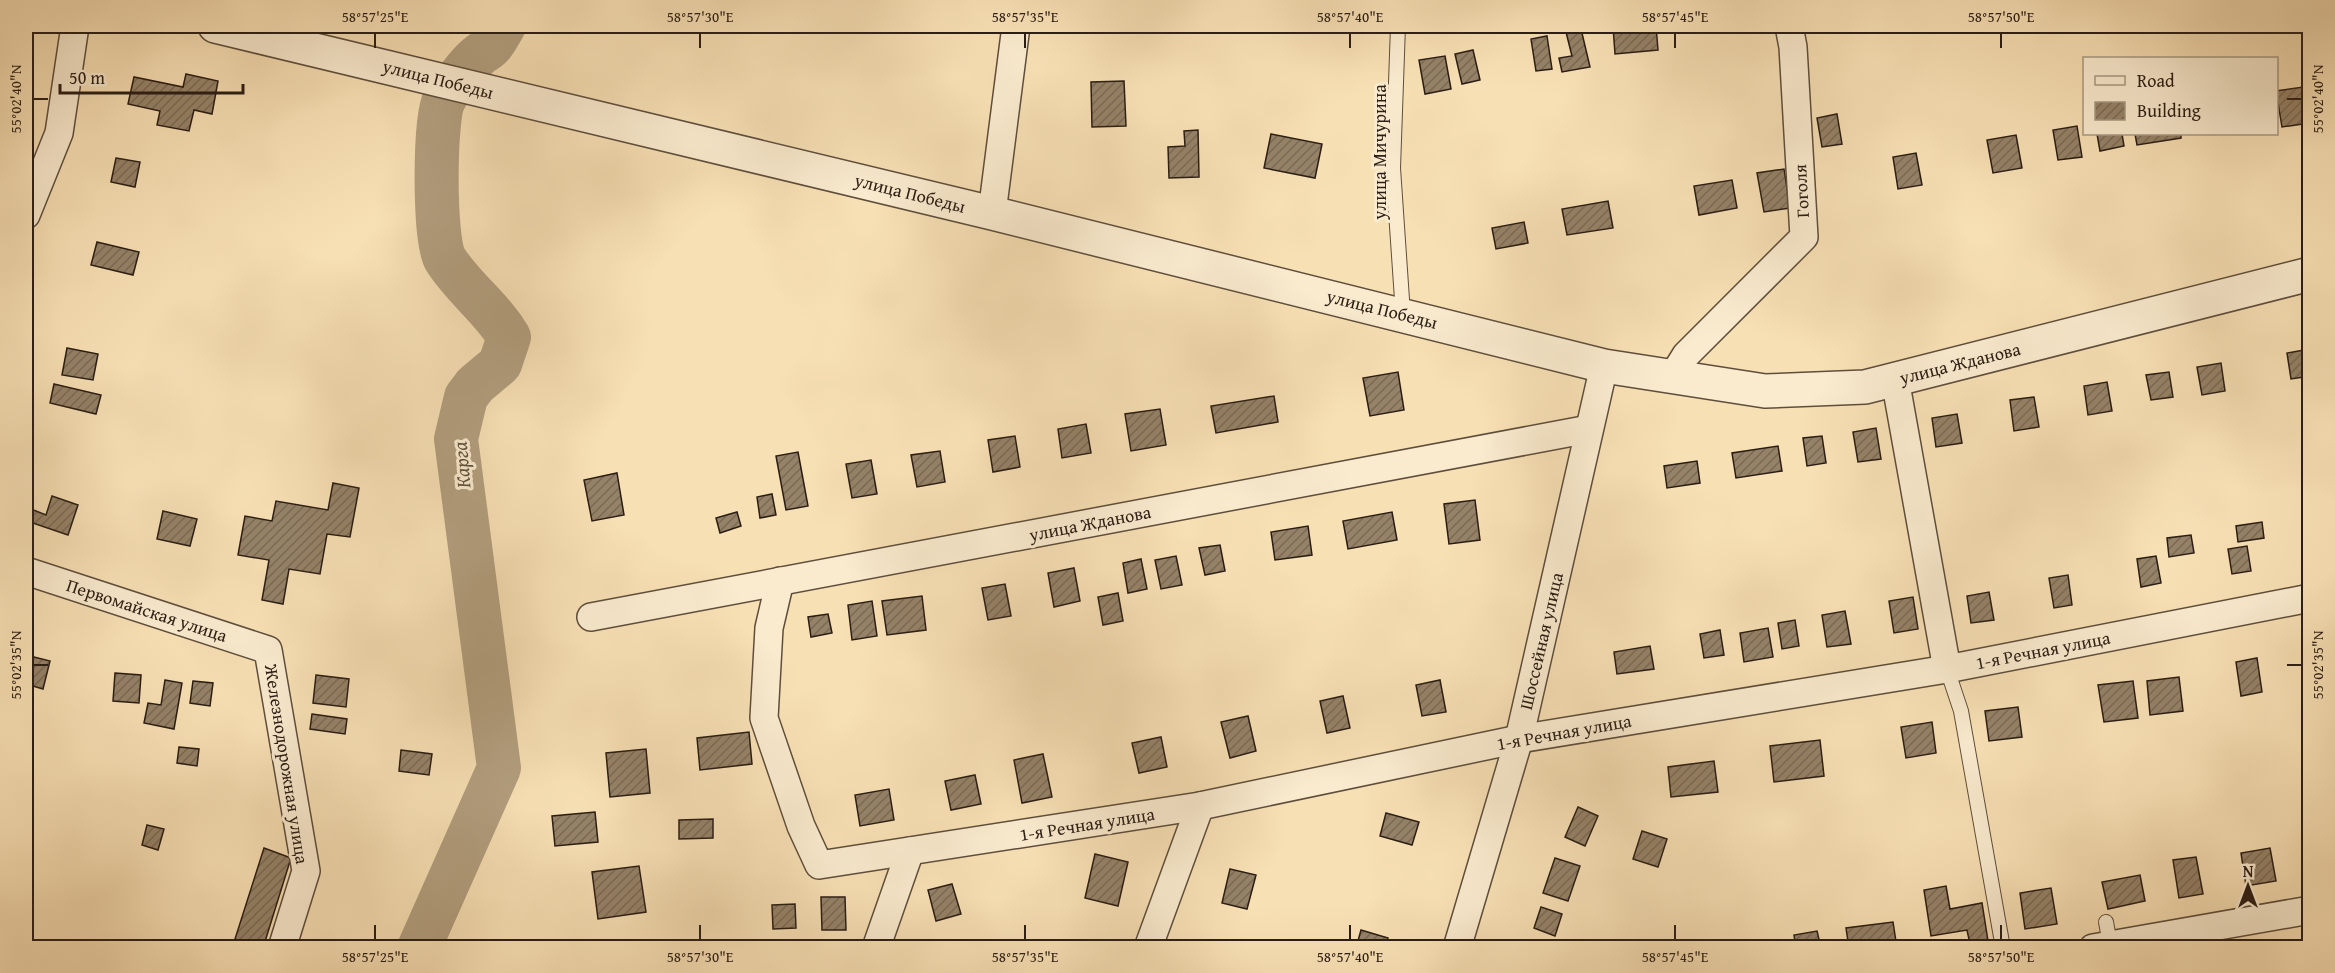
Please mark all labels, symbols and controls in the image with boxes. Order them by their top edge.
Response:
text: 58°57'25"E [342,6,409,27]
text: 58°57'30"E [667,6,734,27]
text: 58°57'35"E [992,6,1059,27]
text: 58°57'40"E [1317,6,1384,27]
text: 58°57'45"E [1642,6,1709,27]
text: 58°57'50"E [1968,6,2035,27]
street label: улица Победы [379,52,497,106]
scale bar [60,57,243,95]
legend [2083,57,2278,135]
text: 55°02'40"N [5,64,26,133]
text: 50 m [69,64,105,91]
text: 55°02'40"N [2307,64,2328,133]
text: Road [2137,67,2175,94]
street label: улица Мичурина [1366,84,1393,221]
text: Building [2137,97,2201,124]
street label: Гоголя [1786,163,1816,219]
street label: улица Победы [851,166,969,220]
street label: улица Победы [1323,282,1441,336]
street label: улица Жданова [1896,335,2024,391]
water label: Карга [444,440,477,489]
street label: улица Жданова [1026,498,1154,548]
street label: Шоссейная улица [1512,569,1570,712]
street label: Первомайская улица [63,571,231,649]
street label: 1-я Речная улица [1973,624,2113,676]
text: 55°02'35"N [5,630,26,699]
text: 55°02'35"N [2307,630,2328,699]
street label: Железнодорожная улица [258,661,316,866]
street label: 1-я Речная улица [1495,707,1634,757]
street label: 1-я Речная улица [1018,800,1157,848]
north arrow [2218,856,2278,916]
text: N [2243,859,2254,883]
text: 58°57'25"E [342,946,409,967]
text: 58°57'30"E [667,946,734,967]
text: 58°57'35"E [992,946,1059,967]
text: 58°57'40"E [1317,946,1384,967]
text: 58°57'45"E [1642,946,1709,967]
text: 58°57'50"E [1968,946,2035,967]

